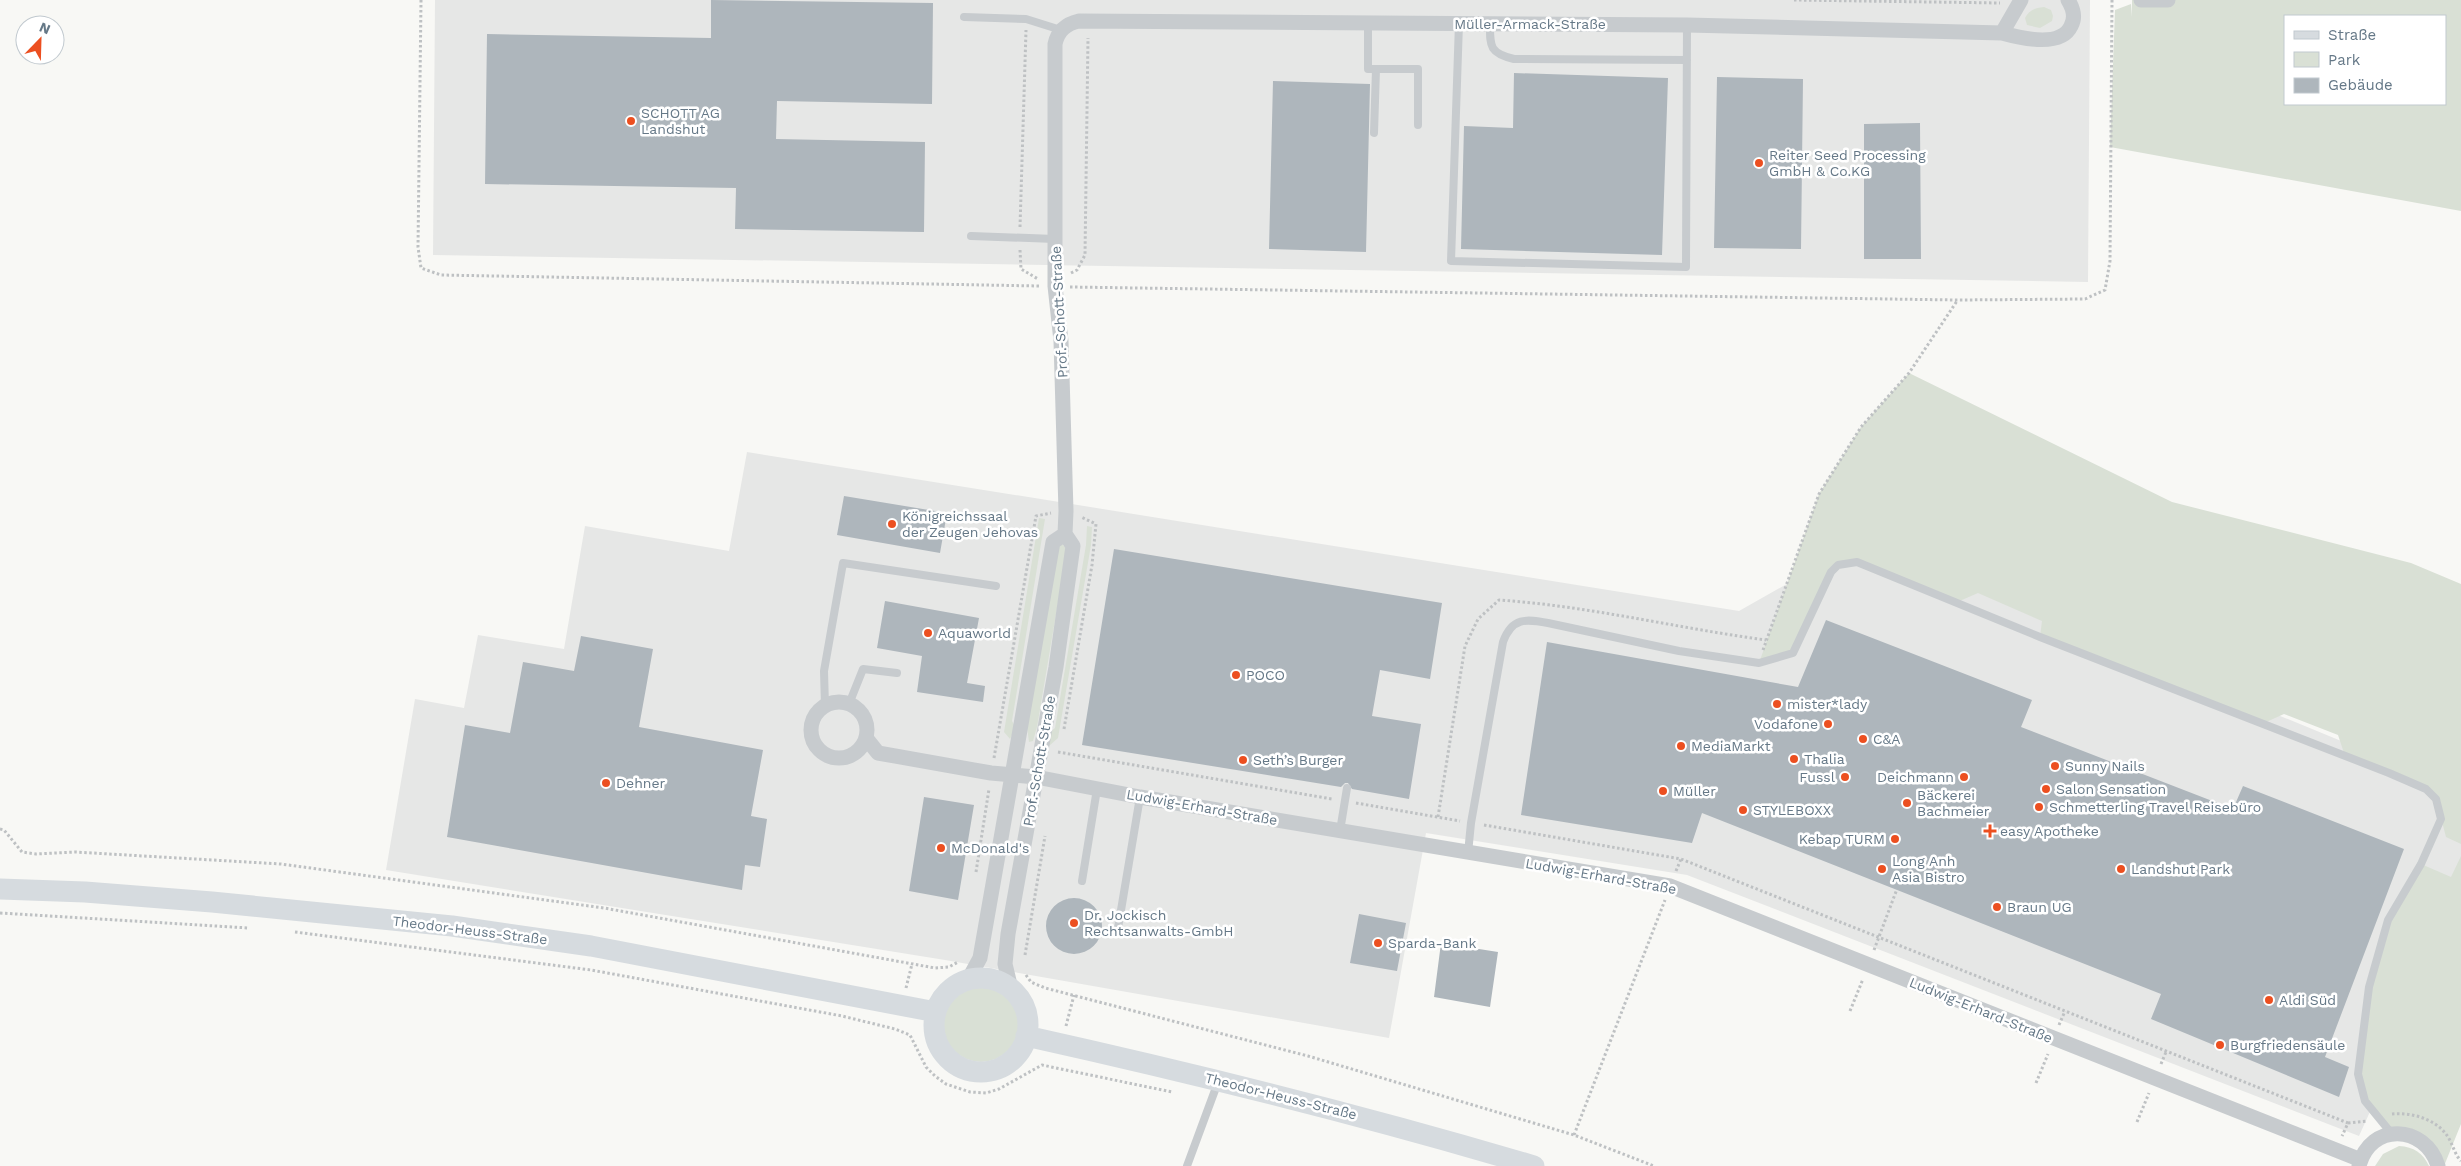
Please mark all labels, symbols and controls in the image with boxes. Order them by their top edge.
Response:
north arrow [15,15,65,65]
legend [2284,15,2446,105]
street label: Müller-Armack-Straße [1454,16,1606,32]
text: N [37,19,53,37]
text: Straße [2328,26,2376,44]
text: Park [2328,51,2361,69]
text: Gebäude [2328,76,2393,94]
place label: SCHOTT AG Landshut [641,105,720,137]
marker: SCHOTT AG Landshut [625,115,637,127]
place label: Reiter Seed Processing GmbH & Co.KG [1769,147,1926,179]
marker: Reiter Seed Processing GmbH & Co.KG [1753,157,1765,169]
street label: Prof.-Schott-Straße [1048,245,1070,379]
place label: Königreichssaal der Zeugen Jehovas [902,508,1038,540]
marker: Königreichssaal der Zeugen Jehovas [886,518,898,530]
place label: Aquaworld [938,625,1011,641]
marker: Aquaworld [922,627,934,639]
place label: POCO [1246,667,1285,683]
marker: POCO [1230,669,1242,681]
street label: Prof.-Schott-Straße [1020,694,1058,828]
place label: mister*lady [1787,696,1868,712]
marker: mister*lady [1771,698,1783,710]
place label: Vodafone [1754,716,1818,732]
marker: Vodafone [1822,718,1834,730]
place label: C&A [1873,731,1901,747]
marker: C&A [1857,733,1869,745]
place label: MediaMarkt [1691,738,1771,754]
marker: MediaMarkt [1675,740,1687,752]
place label: Thalia [1804,751,1845,767]
place label: Seth’s Burger [1253,752,1343,768]
marker: Thalia [1788,753,1800,765]
marker: Seth’s Burger [1237,754,1249,766]
place label: Sunny Nails [2065,758,2145,774]
marker: Sunny Nails [2049,760,2061,772]
place label: Fussl [1799,769,1836,785]
place label: Deichmann [1877,769,1954,785]
marker: Fussl [1839,771,1851,783]
marker: Deichmann [1958,771,1970,783]
place label: Dehner [616,775,666,791]
marker: Dehner [600,777,612,789]
place label: Salon Sensation [2056,781,2166,797]
place label: Müller [1673,783,1716,799]
marker: Salon Sensation [2040,783,2052,795]
marker: Müller [1657,785,1669,797]
street label: Ludwig-Erhard-Straße [1125,786,1279,828]
place label: Bäckerei Bachmeier [1917,787,1990,819]
marker: Bäckerei Bachmeier [1901,797,1913,809]
place label: Schmetterling Travel Reisebüro [2049,799,2261,815]
marker: Schmetterling Travel Reisebüro [2033,801,2045,813]
place label: STYLEBOXX [1753,802,1831,818]
marker: STYLEBOXX [1737,804,1749,816]
place label: easy Apotheke [2000,823,2099,839]
marker: easy Apotheke [1984,825,1996,837]
place label: Kebap TURM [1799,831,1885,847]
marker: Kebap TURM [1889,833,1901,845]
place label: McDonald's [951,840,1029,856]
marker: McDonald's [935,842,947,854]
place label: Long Anh Asia Bistro [1892,853,1965,885]
street label: Ludwig-Erhard-Straße [1524,855,1678,897]
place label: Landshut Park [2131,861,2230,877]
marker: Long Anh Asia Bistro [1876,863,1888,875]
marker: Landshut Park [2115,863,2127,875]
place label: Braun UG [2007,899,2072,915]
marker: Braun UG [1991,901,2003,913]
place label: Dr. Jockisch Rechtsanwalts-GmbH [1084,907,1234,939]
street label: Theodor-Heuss-Straße [392,913,548,947]
marker: Dr. Jockisch Rechtsanwalts-GmbH [1068,917,1080,929]
place label: Sparda-Bank [1388,935,1476,951]
marker: Sparda-Bank [1372,937,1384,949]
street label: Ludwig-Erhard-Straße [1907,974,2055,1046]
place label: Aldi Süd [2279,992,2336,1008]
marker: Aldi Süd [2263,994,2275,1006]
place label: Burgfriedensäule [2230,1037,2345,1053]
marker: Burgfriedensäule [2214,1039,2226,1051]
street label: Theodor-Heuss-Straße [1203,1069,1359,1123]

